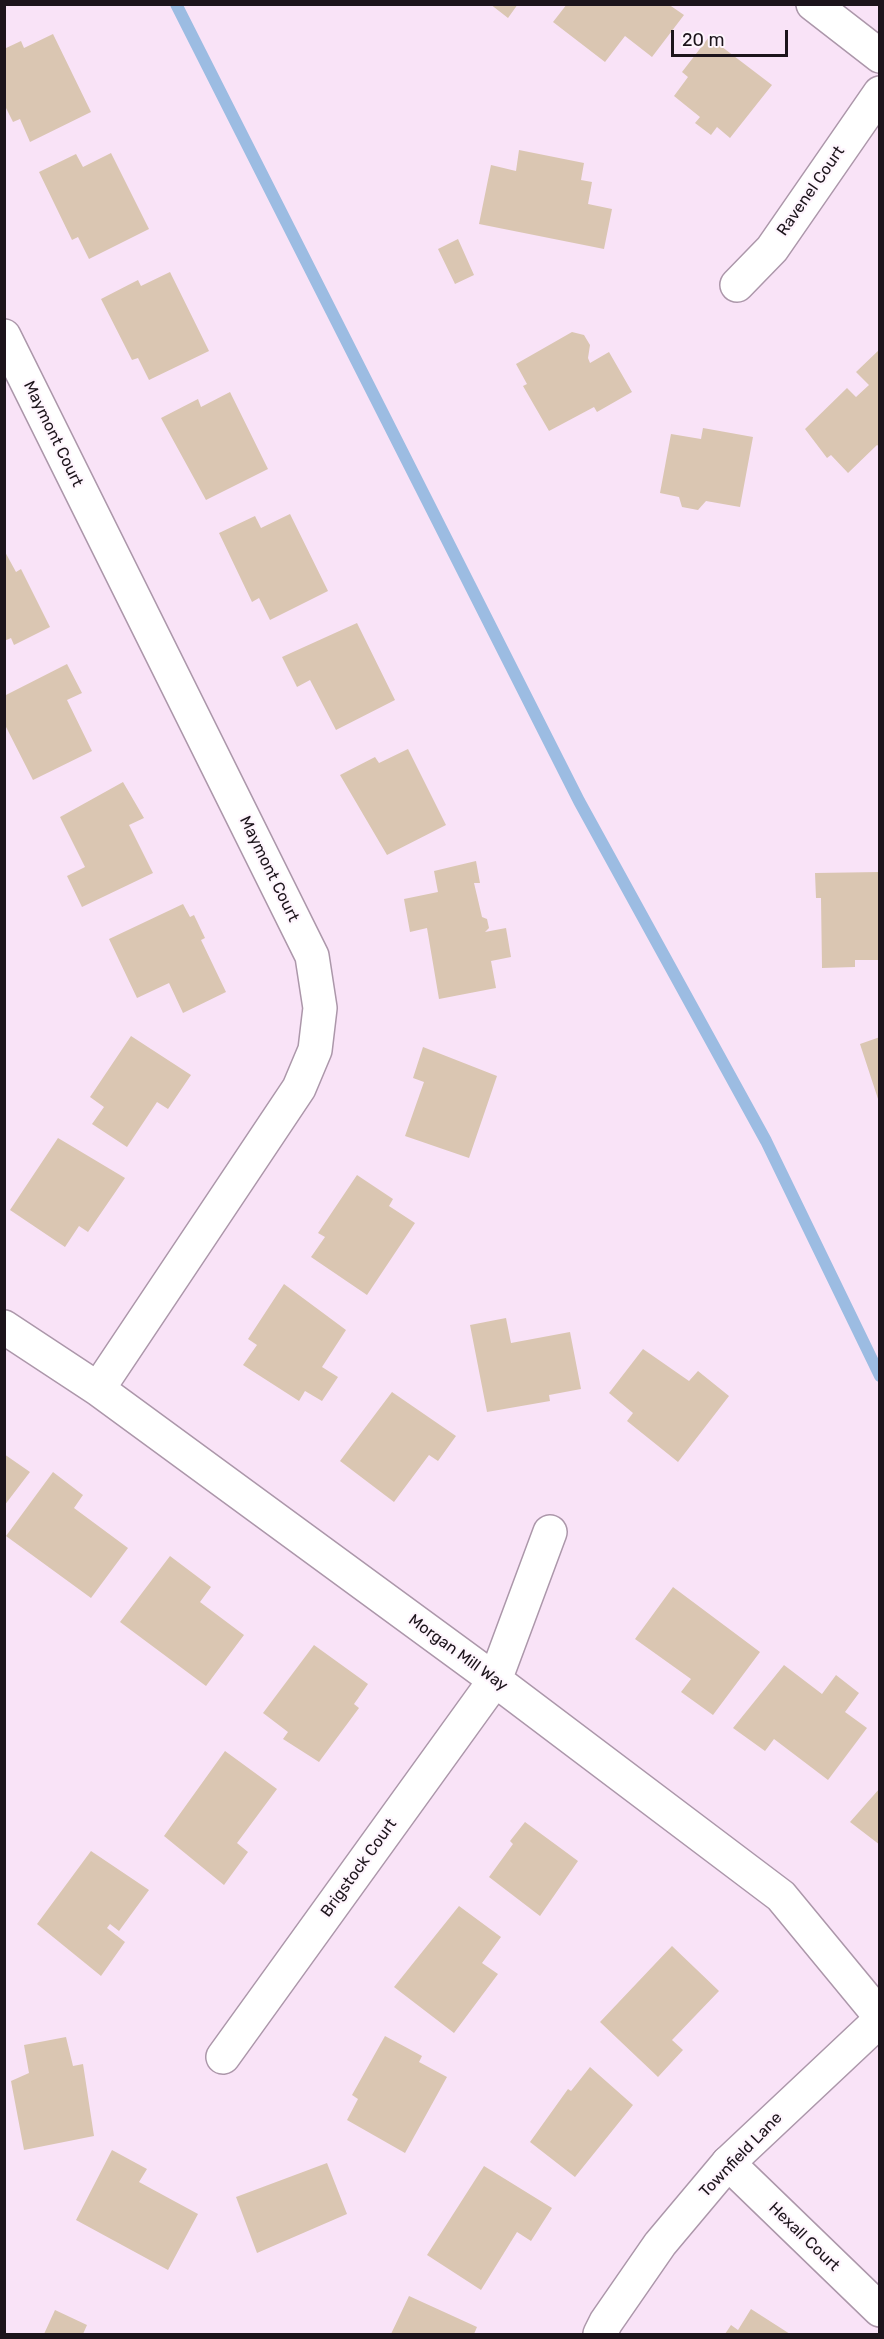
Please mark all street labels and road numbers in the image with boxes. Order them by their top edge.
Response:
street label: Ravenel Court [773,143,849,239]
street label: Maymont Court [19,378,87,490]
street label: Maymont Court [235,813,303,925]
street label: Morgan Mill Way [405,1611,511,1695]
street label: Brigstock Court [317,1815,401,1921]
street label: Townfield Lane [696,2109,786,2201]
street label: Hexall Court [765,2198,843,2276]

